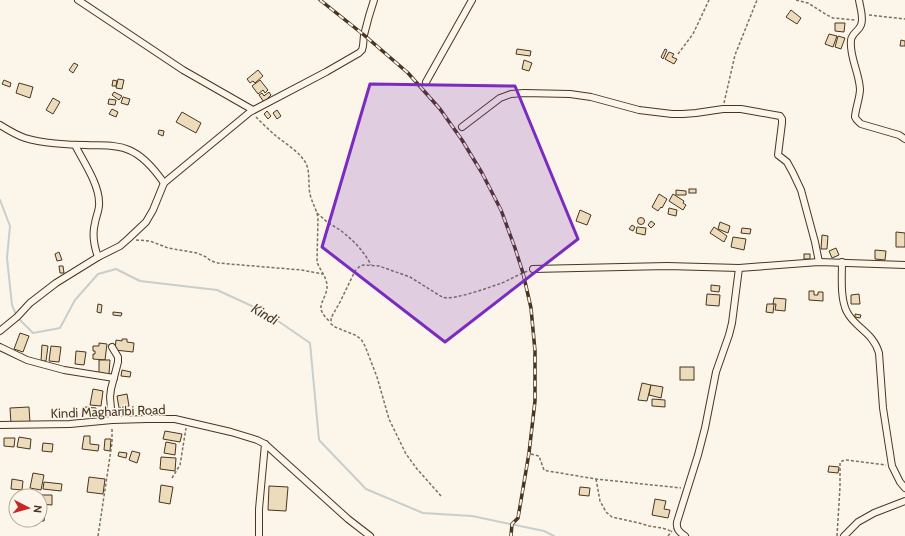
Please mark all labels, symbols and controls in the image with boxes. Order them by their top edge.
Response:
water label: Kindi [248,299,283,329]
street label: Kindi Magharibi Road [50,401,166,421]
north arrow [8,488,48,528]
text: N [31,504,45,514]

